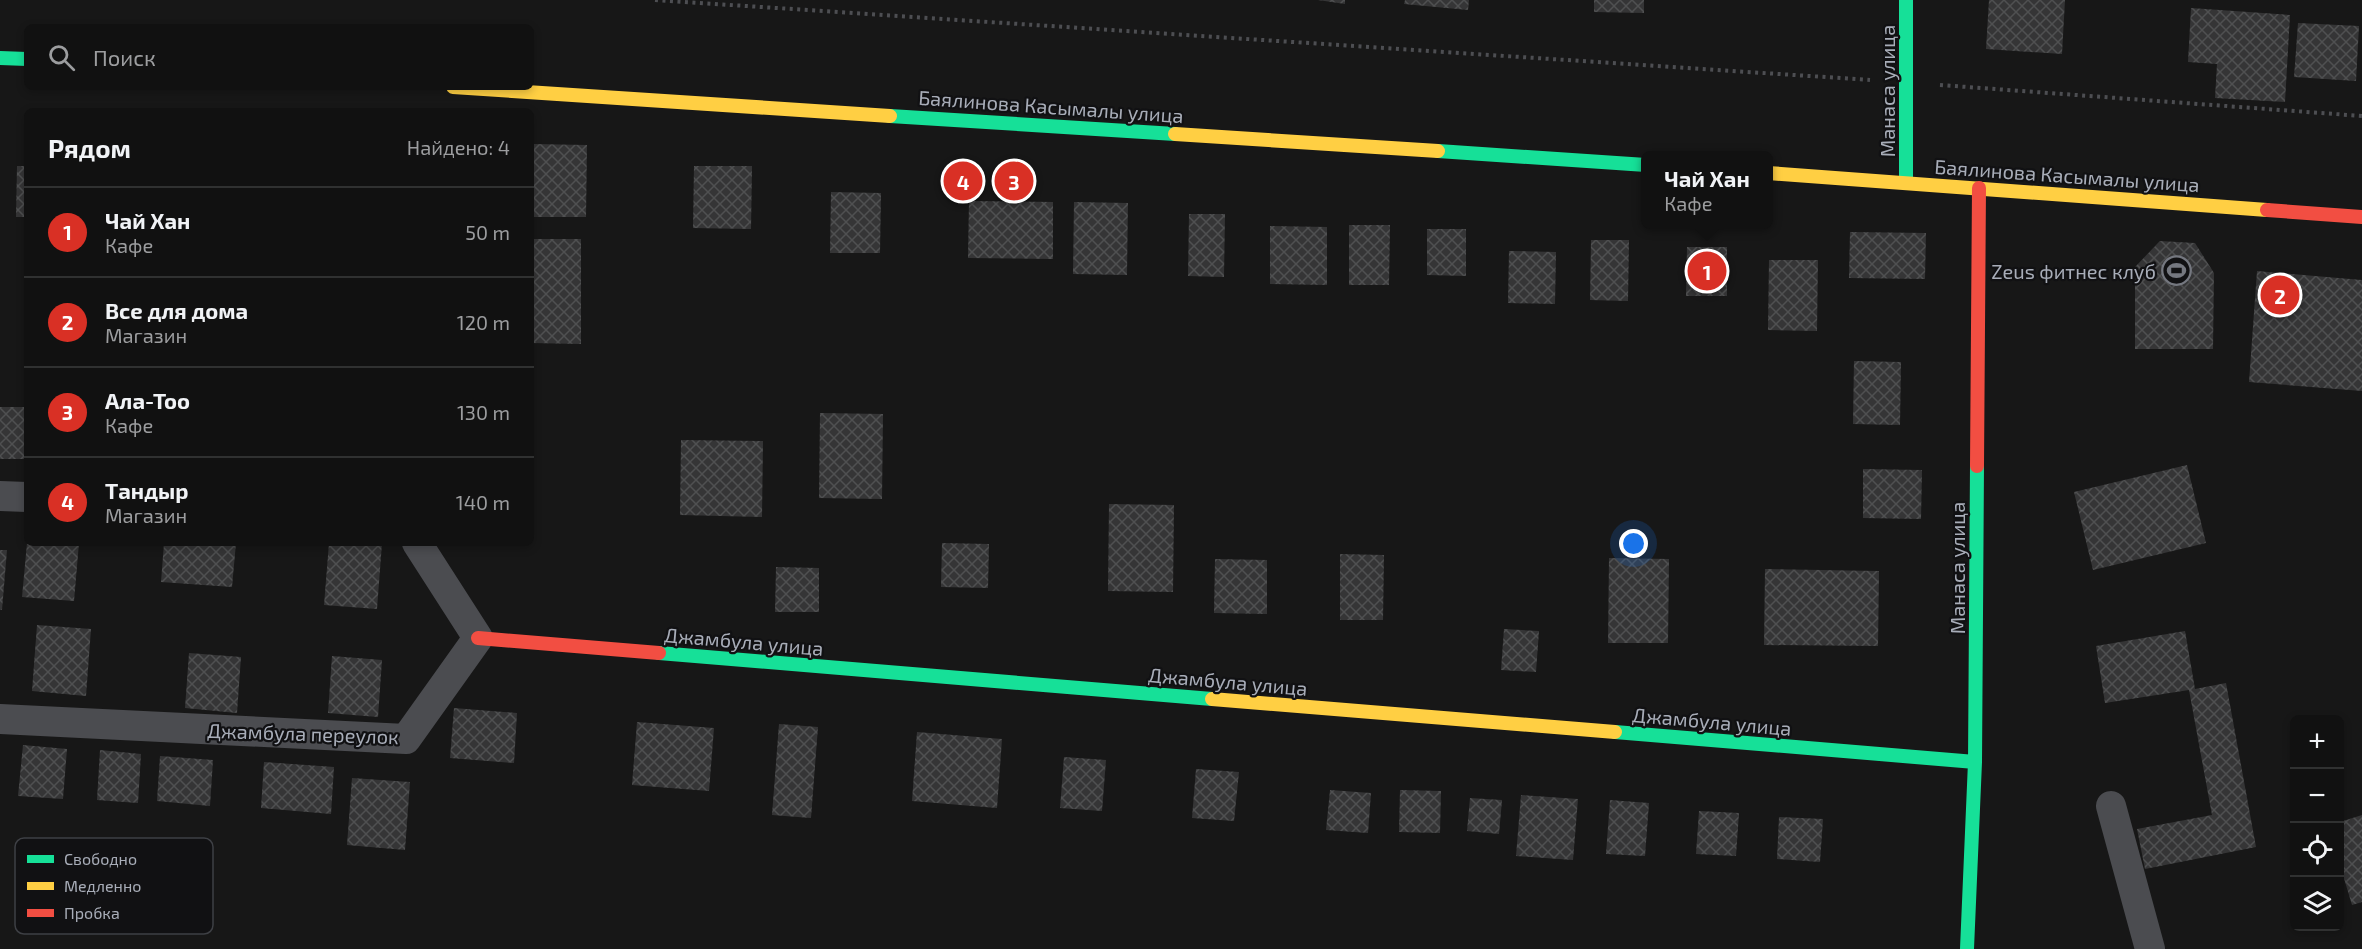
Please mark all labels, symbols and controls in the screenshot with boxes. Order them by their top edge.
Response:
search box [24,24,534,90]
street label: Манаса улица [1875,25,1900,157]
icon: search [45,41,78,74]
text: Поиск [93,44,156,70]
street label: Баялинова Касымалы улица [918,85,1184,128]
text: Рядом [48,132,131,163]
text: Найдено: 4 [407,135,510,159]
popup [1641,151,1773,229]
street label: Баялинова Касымалы улица [1934,154,2200,197]
pin: 4 [944,158,982,204]
pin: 3 [994,158,1034,204]
text: Чай Хан [1664,165,1750,191]
text: Кафе [1664,191,1713,215]
text: Чай Хан [105,207,190,233]
text: 1 [63,220,72,244]
text: 50 m [465,220,510,244]
text: Кафе [105,233,153,257]
pin: 1 [1688,248,1726,294]
sports icon: Zeus фитнес клуб [2161,255,2193,287]
place label: Zeus фитнес клуб [1991,259,2156,284]
pin: 2 [2260,272,2300,318]
text: Все для дома [105,297,248,323]
text: 2 [62,310,73,334]
text: 120 m [457,310,510,334]
text: Магазин [105,323,187,347]
text: Ала-Тоо [105,387,190,413]
text: 3 [62,400,73,424]
text: 130 m [457,400,510,424]
text: Кафе [105,413,153,437]
text: Тандыр [105,477,189,503]
text: 4 [61,490,74,514]
text: 140 m [456,490,510,514]
street label: Манаса улица [1945,502,1970,634]
text: Магазин [105,503,187,527]
your location [1619,529,1648,558]
street label: Джамбула улица [663,622,825,661]
street label: Джамбула улица [1147,662,1309,701]
street label: Джамбула улица [1631,702,1793,741]
map controls [2290,715,2344,931]
button: + [2290,715,2344,769]
street label: Джамбула переулок [207,718,399,749]
button: − [2290,769,2344,823]
button: locate [2290,823,2344,877]
legend [15,838,213,934]
text: Свободно [64,849,137,868]
text: Медленно [64,876,141,895]
button: layers [2290,877,2344,931]
text: Пробка [64,903,120,922]

